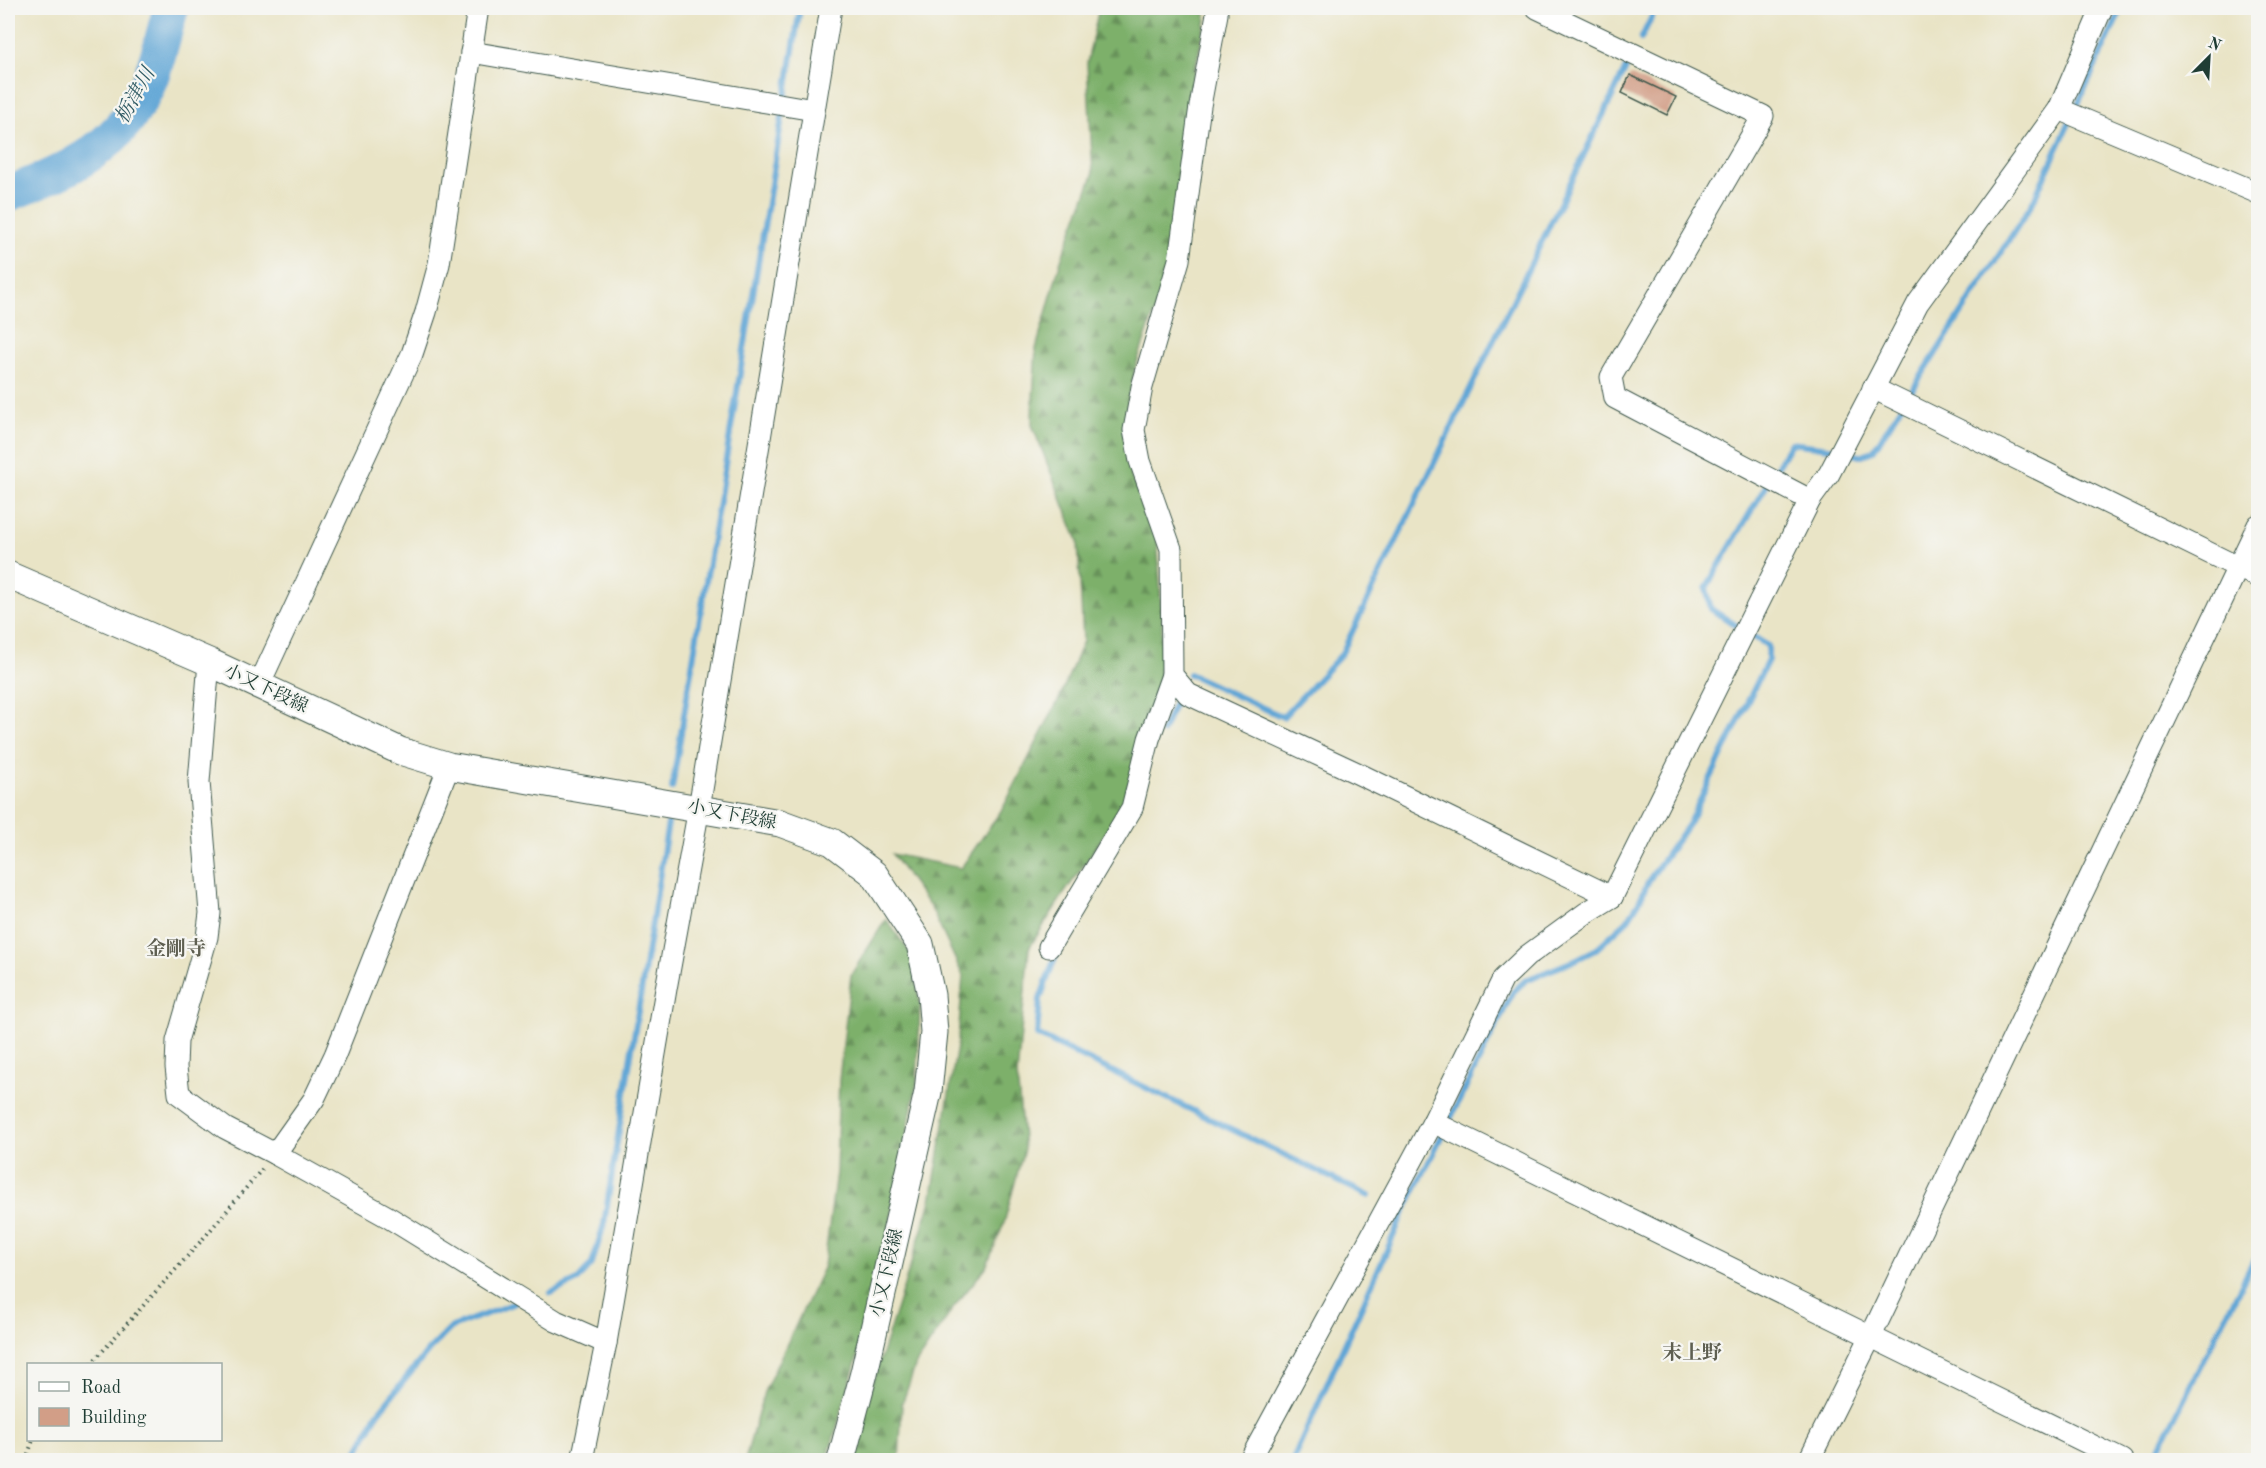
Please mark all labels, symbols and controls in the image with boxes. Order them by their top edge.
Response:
north arrow [2179,27,2239,87]
text: N [2205,35,2224,55]
water label: 栃津川 [111,62,160,127]
street label: 小又下段線 [221,660,311,716]
street label: 小又下段線 [686,796,778,832]
district label: 金剛寺 [146,937,206,960]
street label: 小又下段線 [866,1227,906,1319]
district label: 末上野 [1662,1342,1722,1364]
legend [27,1363,222,1441]
text: Road [81,1379,121,1397]
text: Building [81,1409,147,1427]

